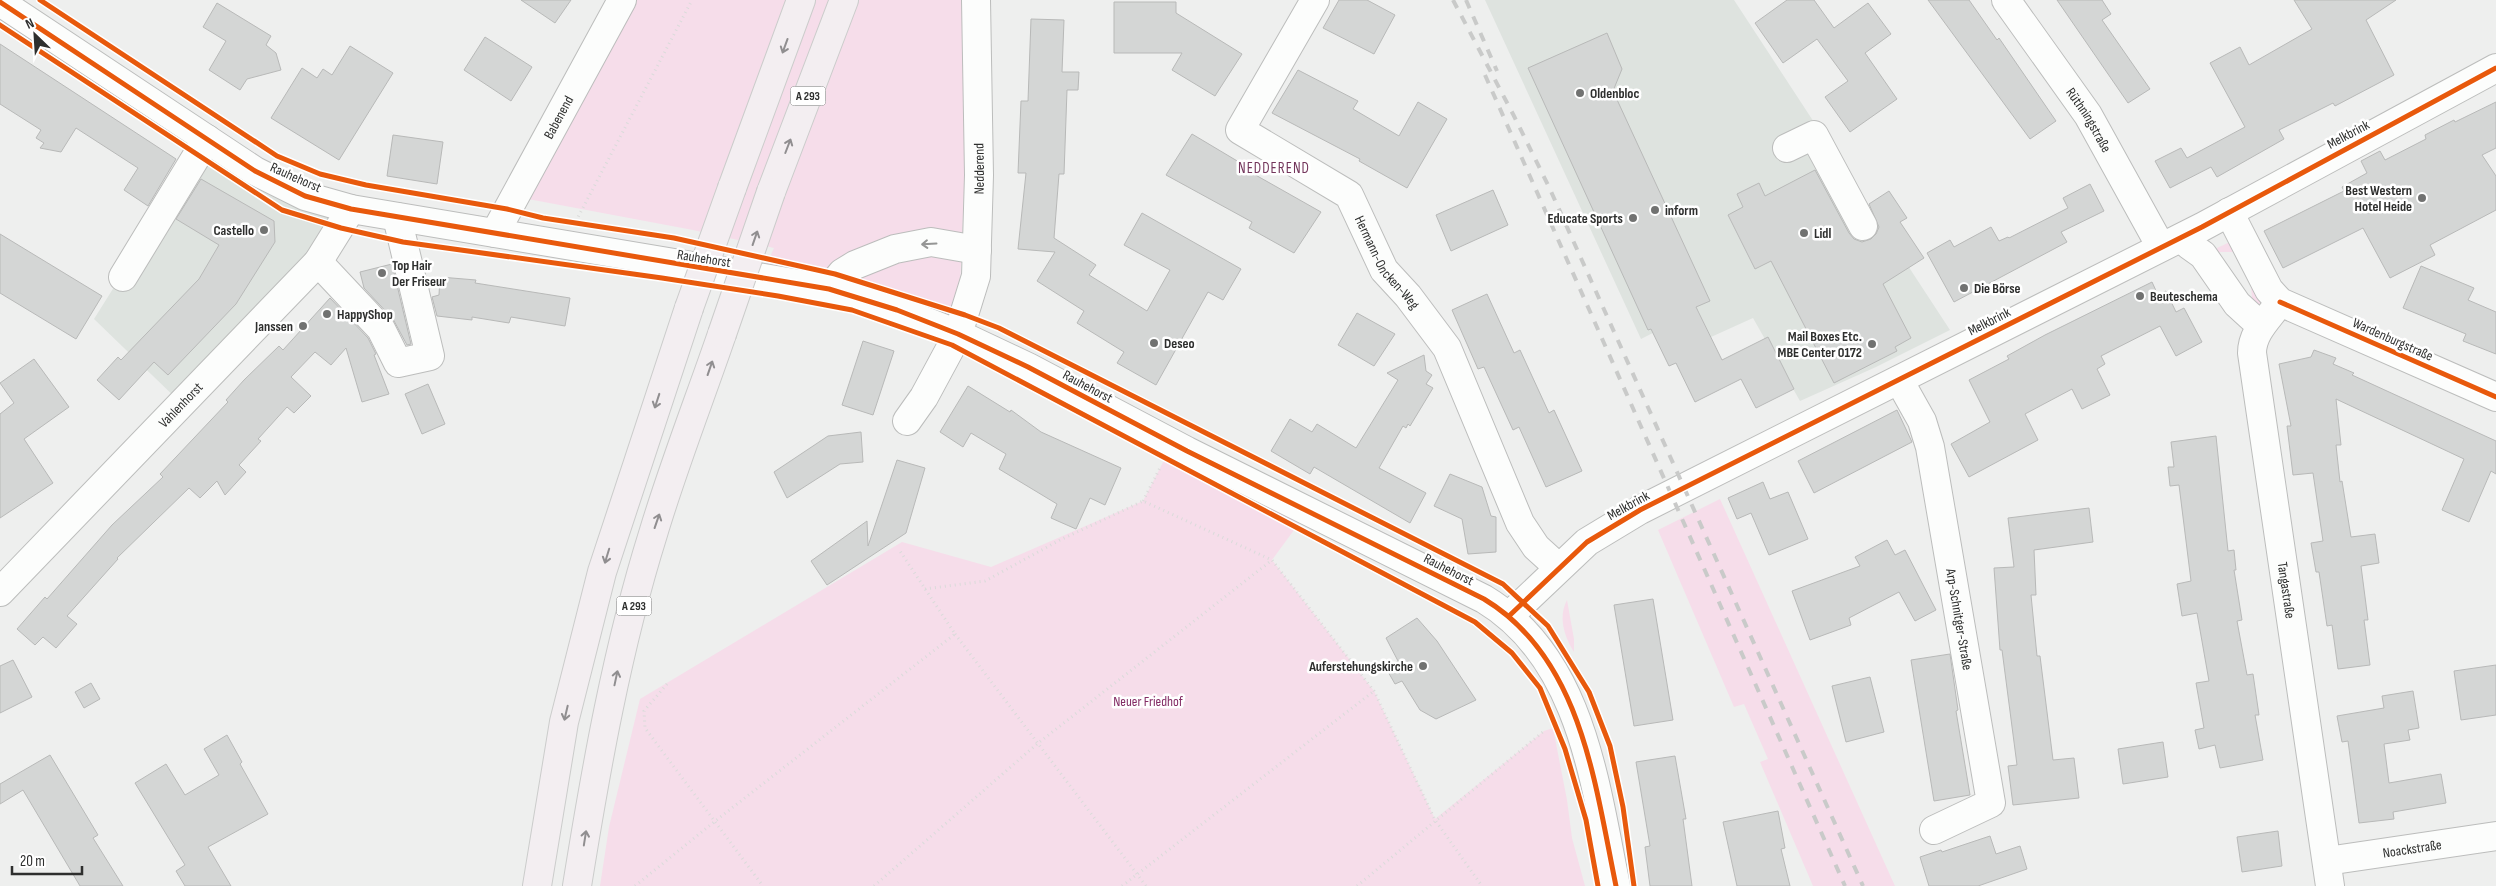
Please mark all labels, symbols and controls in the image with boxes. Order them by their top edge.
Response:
north arrow [10,10,60,60]
text: N [23,14,37,33]
one-way arrow [779,38,789,53]
place label: Oldenbloc [1590,85,1639,102]
street label: Rüthningstraße [2062,85,2115,155]
road number: A 293 [790,86,826,105]
marker: Oldenbloc [1574,87,1586,99]
street label: Babenend [540,93,577,142]
street label: Melkbrink [2324,116,2373,153]
one-way arrow [784,139,793,154]
street label: Nedderend [970,143,988,195]
street label: Rauhehorst [268,159,324,196]
district label: NEDDEREND [1238,159,1310,178]
place label: Best Western Hotel Heide [2345,182,2412,215]
marker: Best Western Hotel Heide [2416,192,2428,204]
place label: inform [1665,202,1698,219]
marker: inform [1649,204,1661,216]
place label: Educate Sports [1547,210,1623,227]
marker: Educate Sports [1627,212,1639,224]
street label: Hermann-Oncken-Weg [1351,213,1423,313]
place label: Castello [214,222,254,239]
marker: Castello [258,224,270,236]
place label: Lidl [1814,225,1831,242]
marker: Lidl [1798,227,1810,239]
one-way arrow [751,231,760,246]
one-way arrow [922,239,938,248]
street label: Rauhehorst [676,246,732,271]
place label: Top Hair Der Friseur [392,257,447,290]
marker: Top Hair Der Friseur [376,267,388,279]
place label: Die Börse [1974,280,2021,297]
marker: Die Börse [1958,282,1970,294]
place label: Beuteschema [2150,288,2218,305]
marker: Beuteschema [2134,290,2146,302]
street label: Melkbrink [1965,303,2014,339]
place label: HappyShop [337,306,393,323]
marker: HappyShop [321,308,333,320]
street label: Wardenburgstraße [2350,314,2436,365]
place label: Janssen [254,318,293,335]
marker: Janssen [297,320,309,332]
place label: Mail Boxes Etc. MBE Center 0172 [1778,328,1862,361]
place label: Deseo [1164,335,1195,352]
marker: Deseo [1148,337,1160,349]
marker: Mail Boxes Etc. MBE Center 0172 [1866,338,1878,350]
one-way arrow [706,360,716,376]
street label: Rauhehorst [1060,366,1116,407]
street label: Vahlenhorst [155,379,206,431]
one-way arrow [651,393,661,409]
street label: Melkbrink [1604,487,1653,524]
one-way arrow [653,514,662,530]
one-way arrow [601,547,611,563]
street label: Rauhehorst [1421,550,1477,589]
street label: Tangastraße [2274,561,2299,620]
street label: Arp-Schnitger-Straße [1942,566,1976,671]
road number: A 293 [616,596,652,616]
place label: Auferstehungskirche [1308,658,1413,675]
marker: Auferstehungskirche [1417,660,1429,672]
one-way arrow [612,671,621,687]
park label: Neuer Friedhof [1113,693,1184,710]
one-way arrow [561,705,570,721]
one-way arrow [580,830,590,846]
street label: Noackstraße [2382,836,2443,862]
scale bar [12,844,82,876]
text: 20 m [20,852,45,871]

